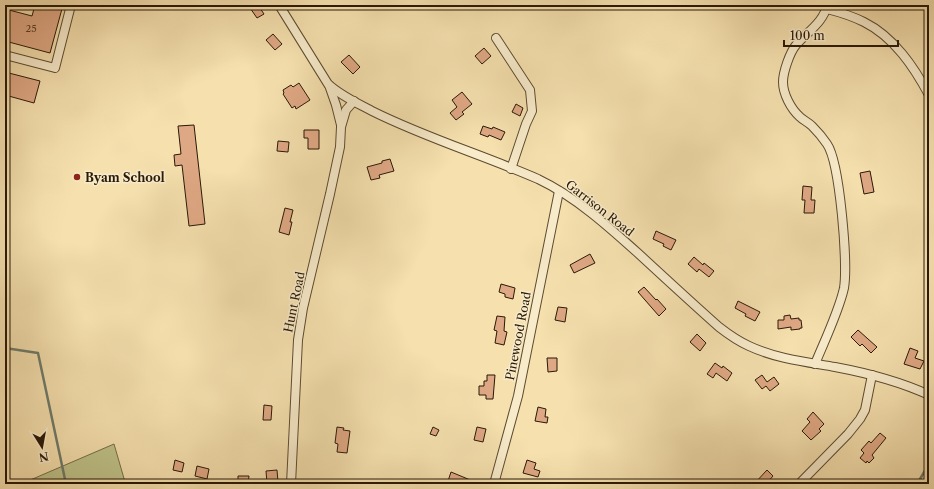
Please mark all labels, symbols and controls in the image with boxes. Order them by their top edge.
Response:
house number: 25 [25,22,37,35]
scale bar [784,22,898,48]
text: 100 m [790,28,825,43]
place label: Byam School [85,170,165,185]
marker: Byam School [72,172,82,182]
street label: Garrison Road [563,177,638,240]
street label: Hunt Road [280,269,308,334]
street label: Pinewood Road [502,290,534,382]
north arrow [22,427,62,467]
text: N [37,449,50,465]

